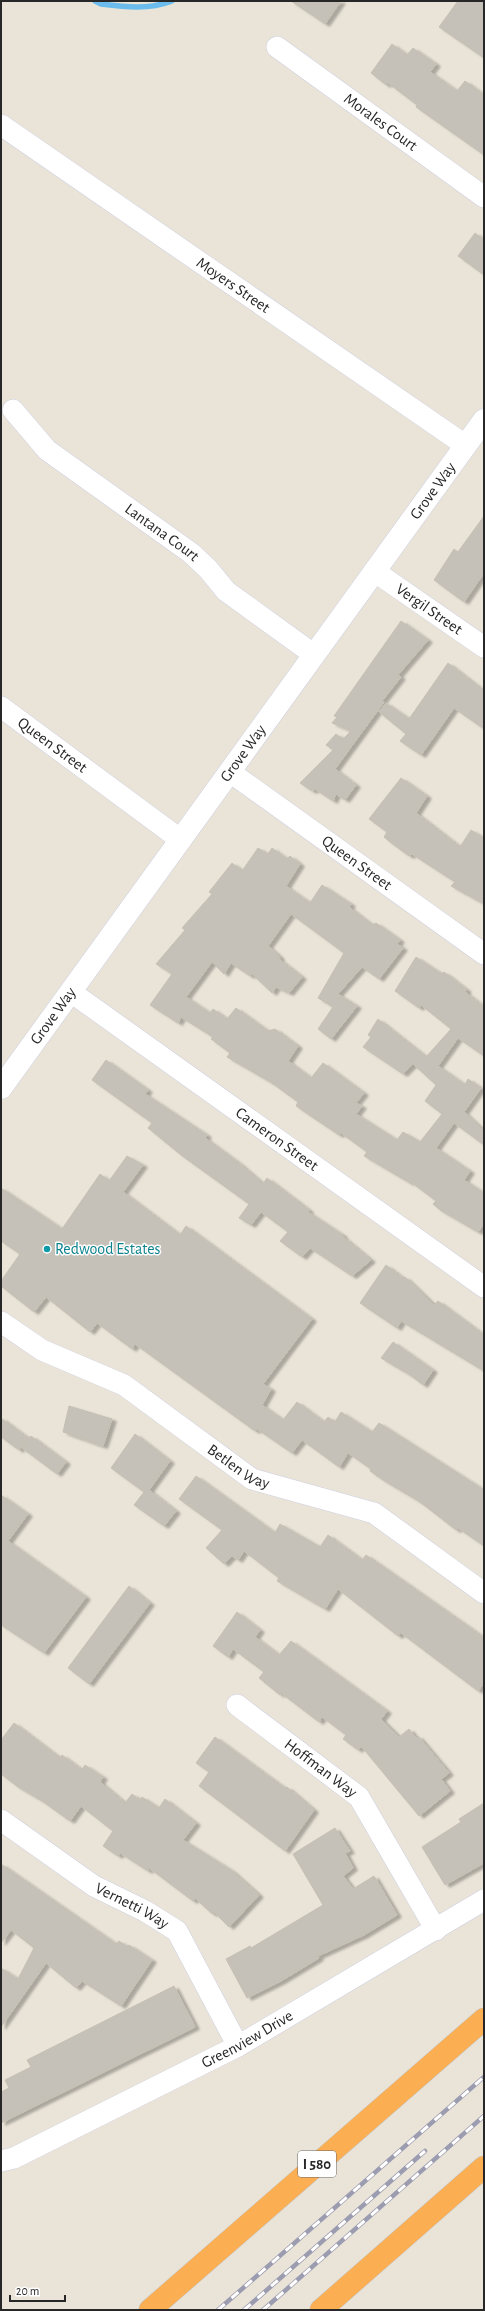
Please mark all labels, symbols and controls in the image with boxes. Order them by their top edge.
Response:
street label: Morales Court [341,90,420,154]
street label: Moyers Street [193,254,273,316]
street label: Grove Way [407,459,460,522]
street label: Lantana Court [122,501,202,564]
street label: Vergil Street [393,581,465,638]
street label: Queen Street [14,714,90,776]
street label: Grove Way [217,722,270,785]
street label: Queen Street [318,833,395,893]
street label: Grove Way [27,984,80,1047]
street label: Cameron Street [233,1104,321,1174]
place label: Redwood Estates [55,1241,161,1257]
marker: Redwood Estates [42,1244,52,1254]
street label: Betlen Way [205,1441,271,1492]
street label: Hoffman Way [282,1736,360,1801]
street label: Vernetti Way [93,1880,172,1933]
street label: Greenview Drive [199,2007,296,2071]
road number: I 580 [298,2151,336,2177]
scale bar [10,2277,65,2303]
text: 20 m [16,2285,39,2297]

